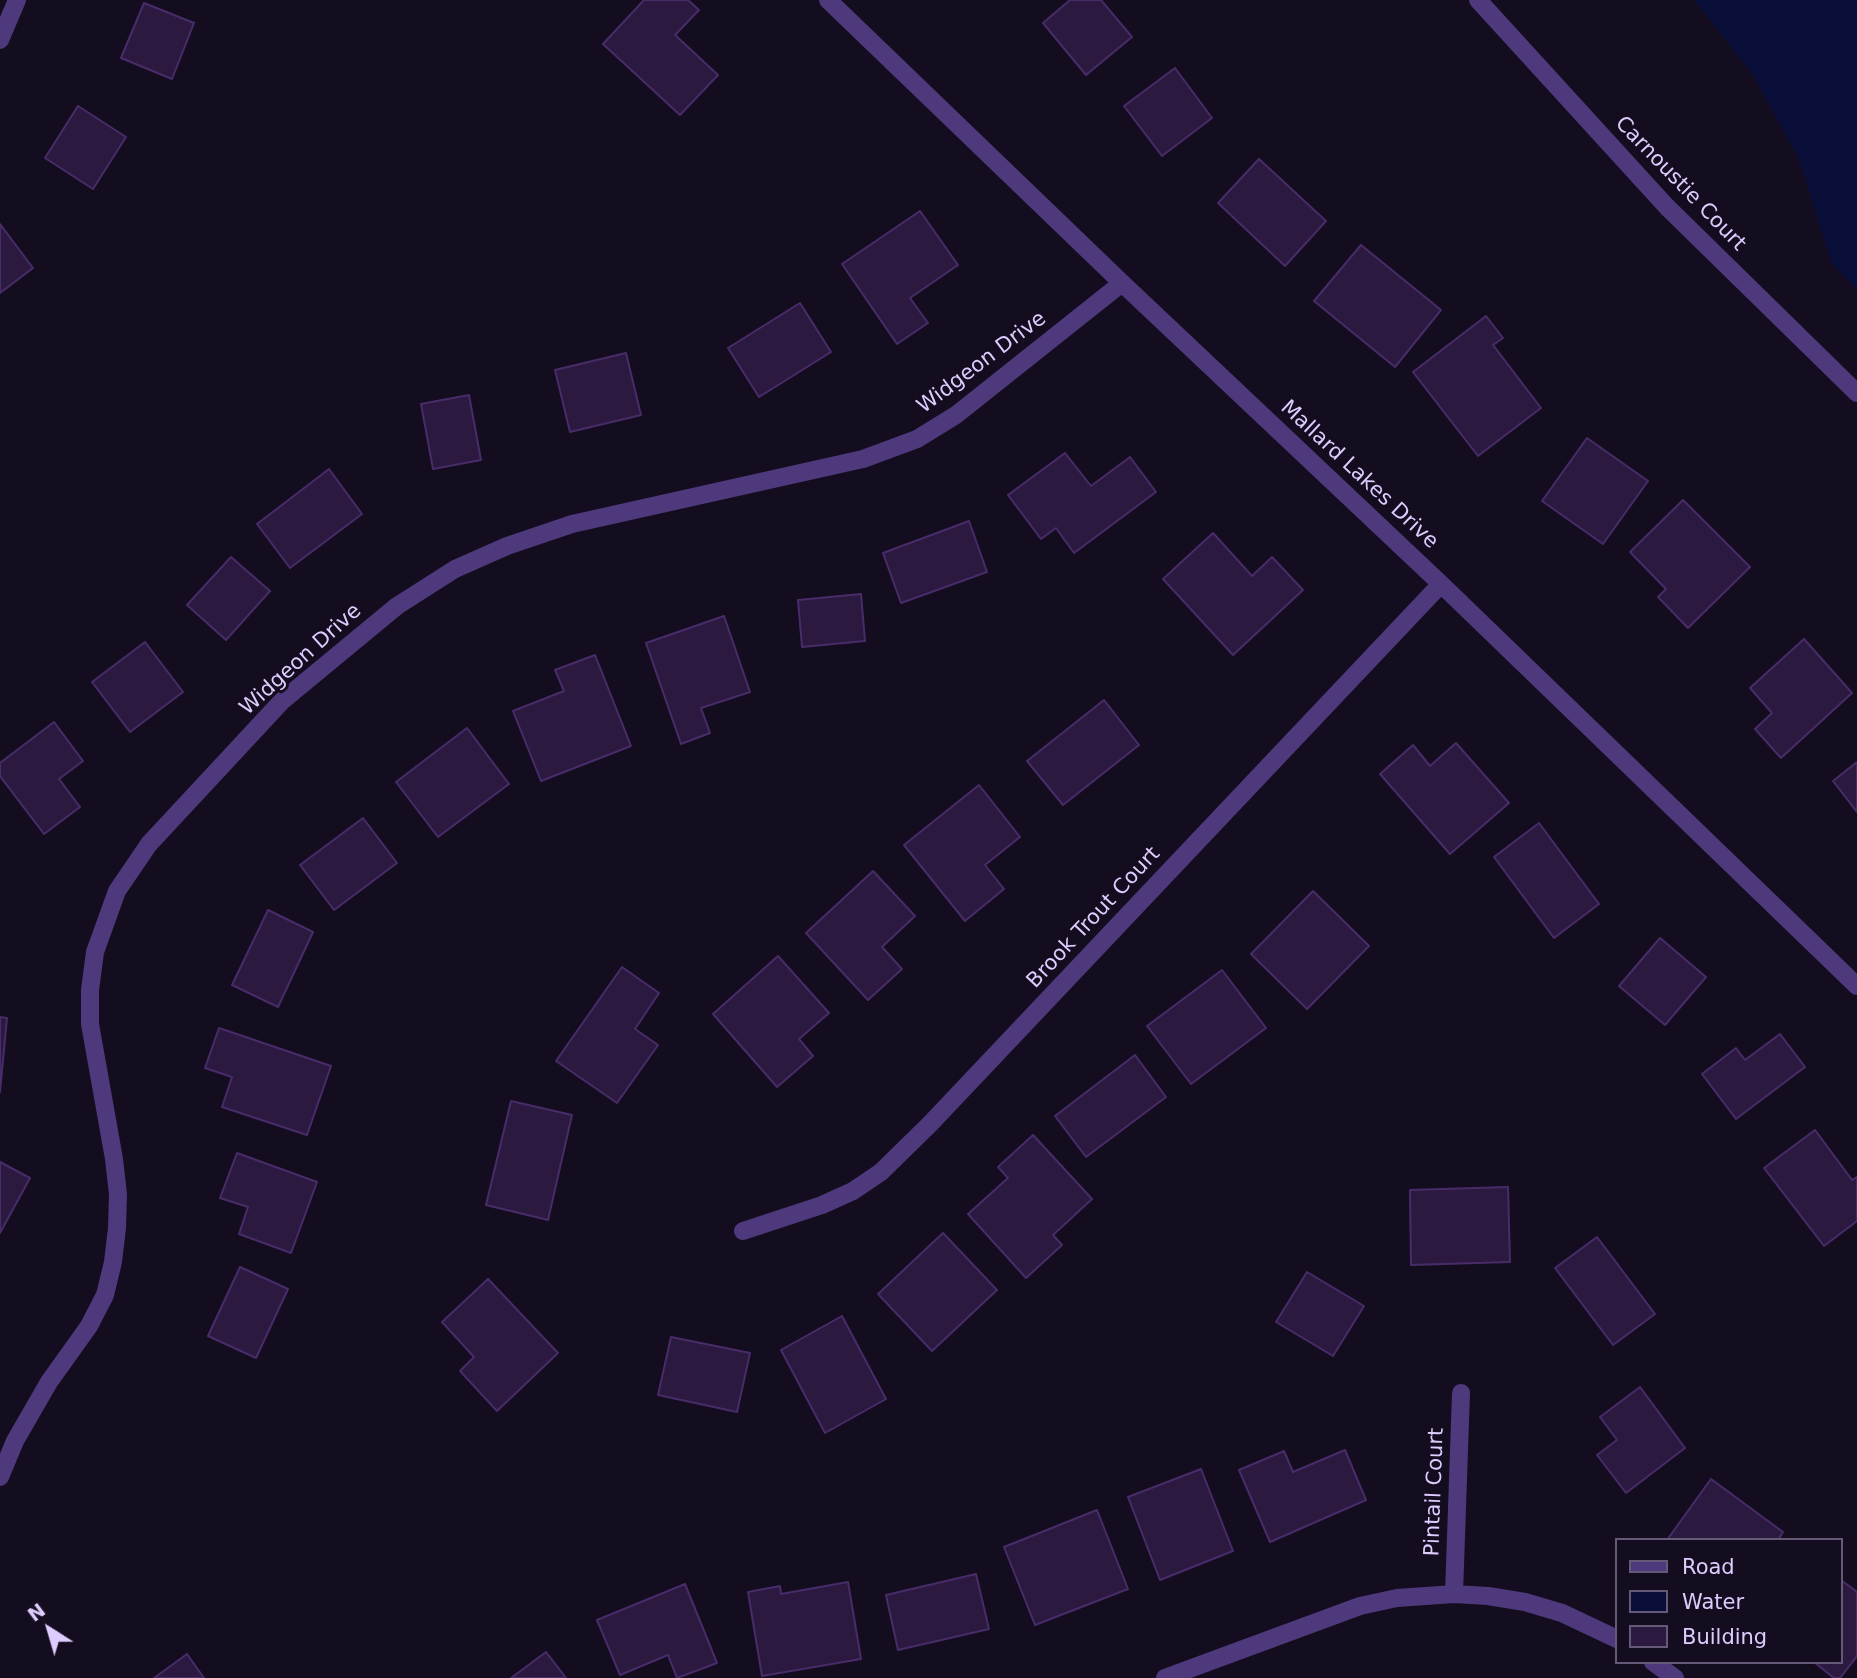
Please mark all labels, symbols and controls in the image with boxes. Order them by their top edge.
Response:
street label: Carnoustie Court [1609,111,1751,257]
street label: Widgeon Drive [913,306,1051,420]
street label: Mallard Lakes Drive [1275,395,1443,555]
street label: Widgeon Drive [235,599,367,721]
street label: Brook Trout Court [1022,842,1166,994]
street label: Pintail Court [1420,1427,1450,1557]
legend [1616,1538,1843,1664]
text: Road [1682,1555,1735,1579]
text: Water [1682,1590,1744,1614]
north arrow [14,1594,84,1664]
text: N [23,1599,49,1626]
text: Building [1682,1625,1767,1649]

